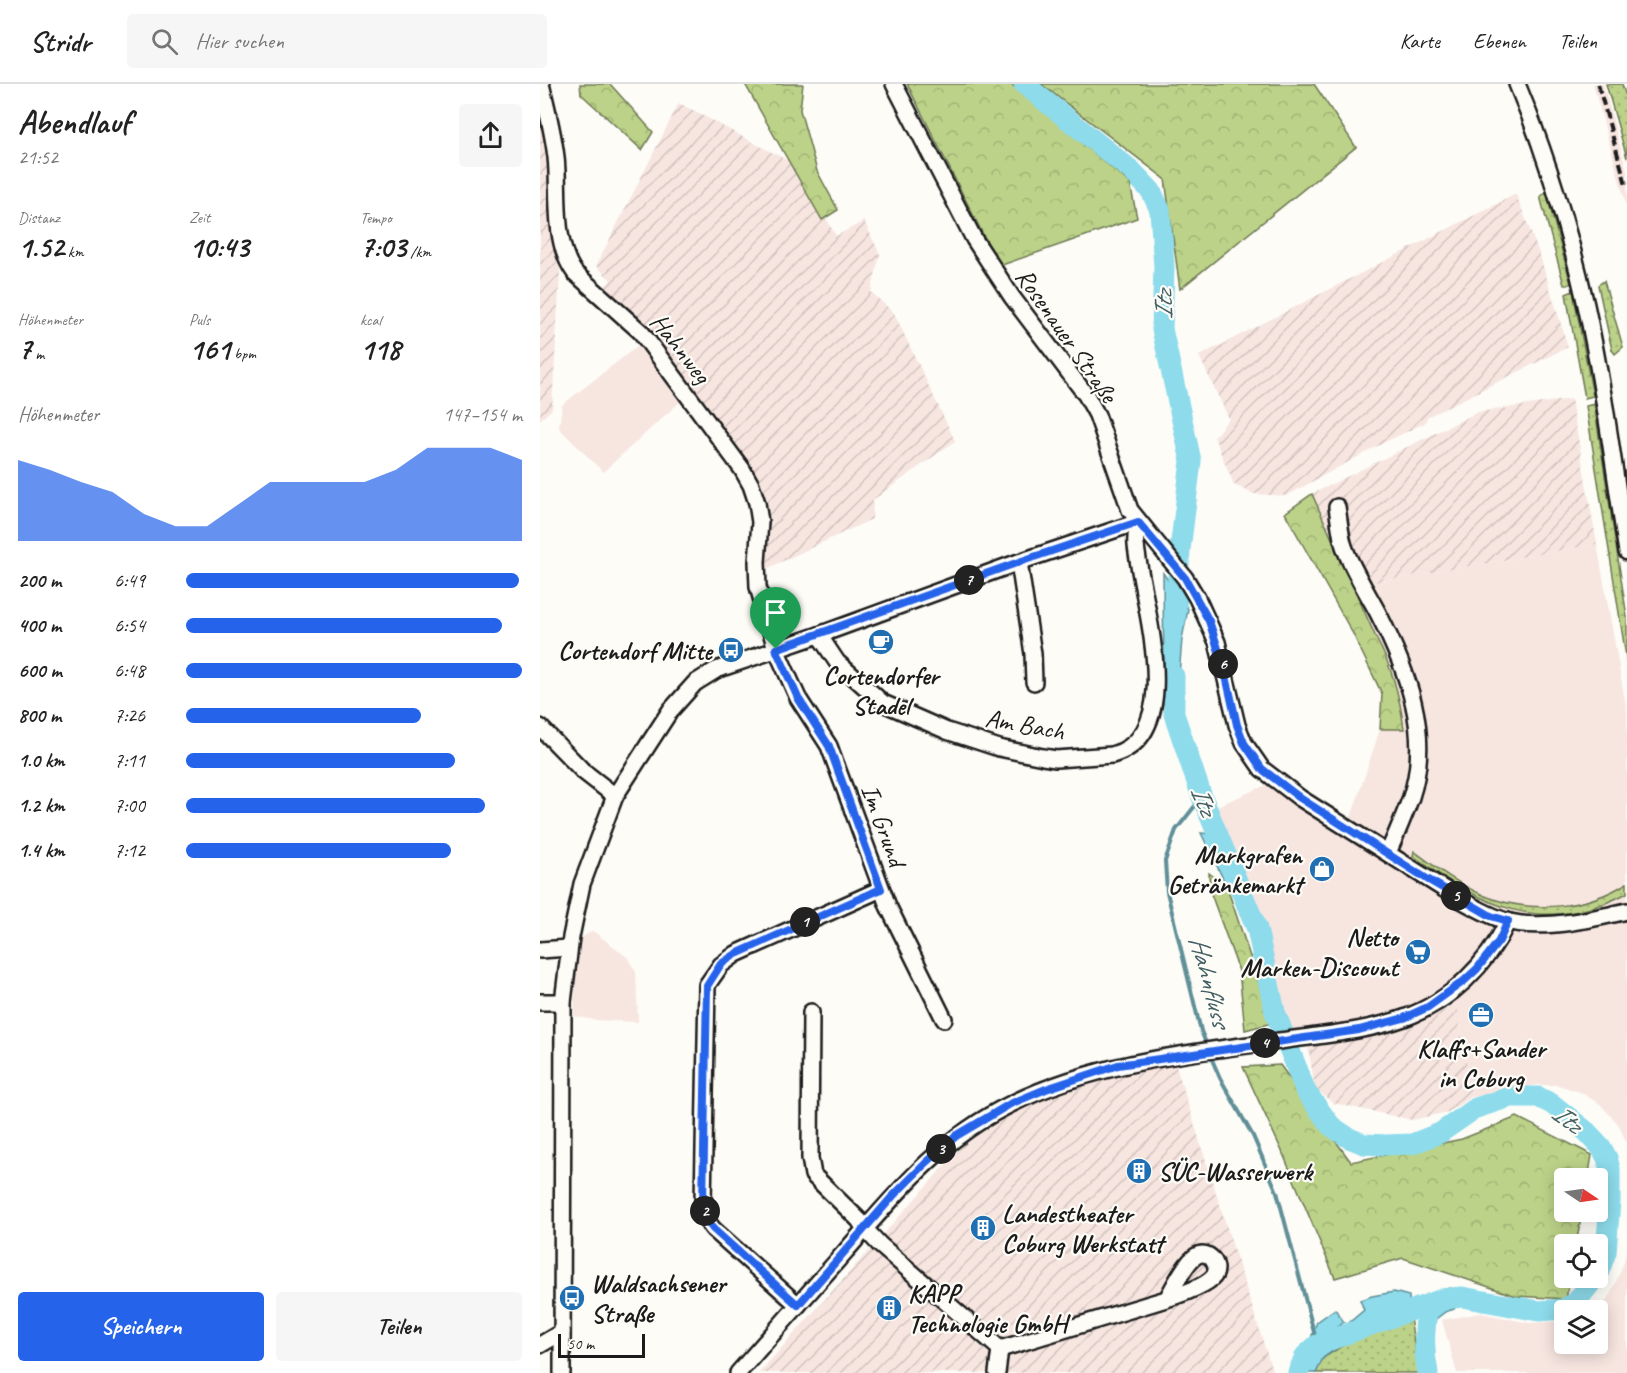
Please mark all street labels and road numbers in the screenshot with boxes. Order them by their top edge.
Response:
street label: Rosenauer Straße [1008,262,1127,411]
street label: Hahnweg [643,306,720,392]
street label: Am Bach [983,701,1068,748]
street label: Im Grund [854,780,915,874]

